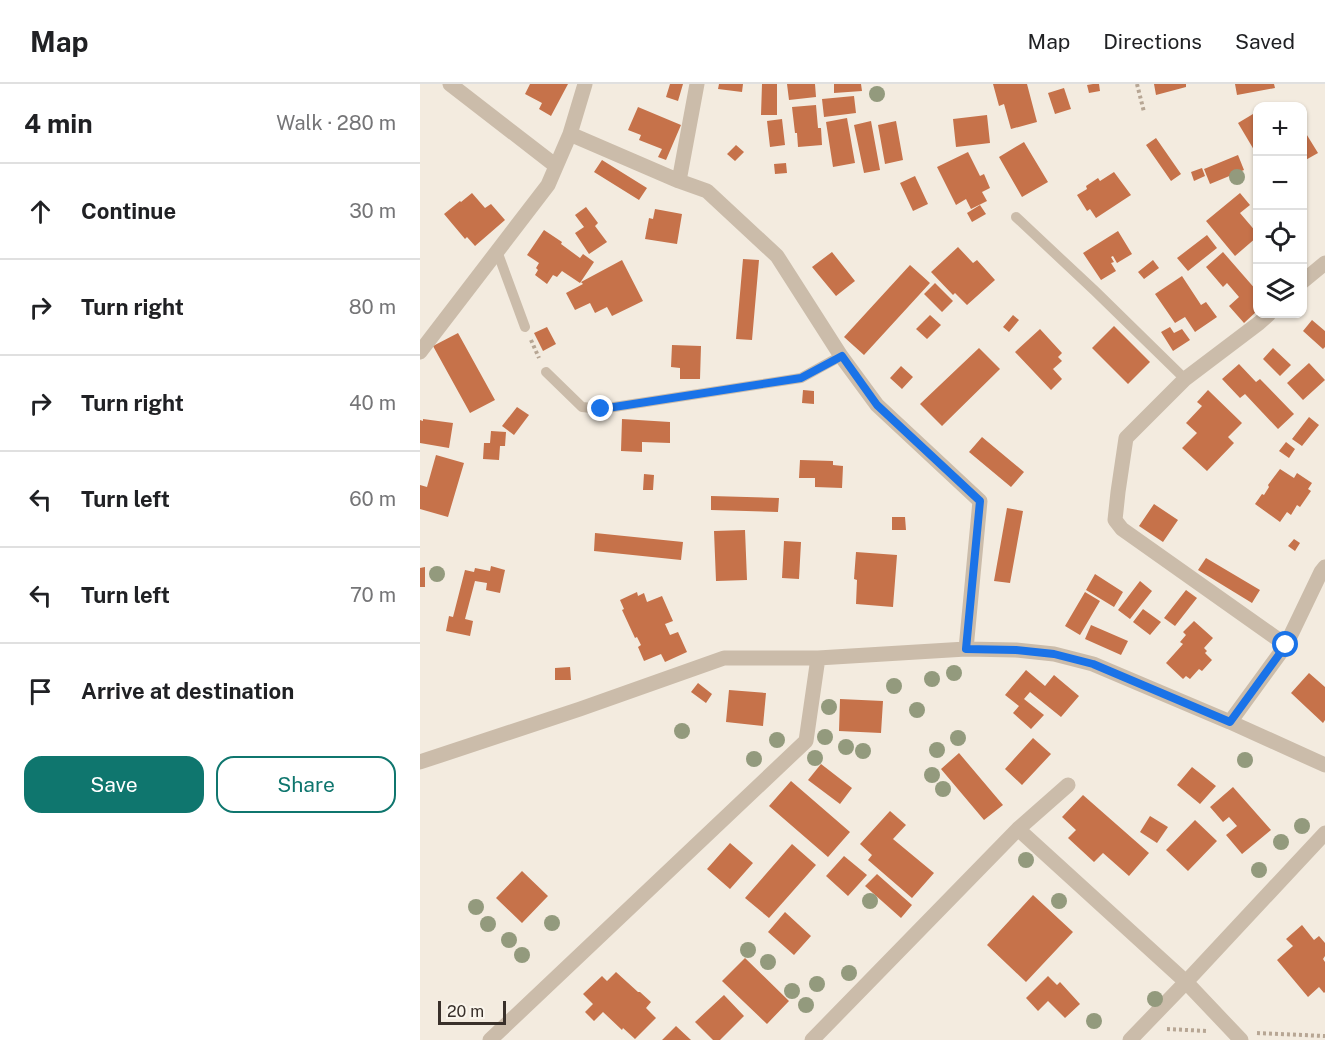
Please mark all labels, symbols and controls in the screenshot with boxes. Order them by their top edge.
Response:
text: Map [30,25,89,58]
text: Map [1028,29,1070,54]
text: Directions [1103,29,1202,54]
text: Saved [1235,29,1295,54]
map controls [1253,102,1307,318]
button: + [1253,102,1307,156]
text: 4 min [24,108,93,139]
text: Walk · 280 m [276,111,396,135]
button: − [1253,156,1307,210]
icon: ahead [24,195,57,228]
text: Continue [81,198,176,224]
text: 30 m [349,199,396,223]
button: locate [1253,210,1307,264]
button: layers [1253,264,1307,318]
icon: right [24,291,57,324]
text: Turn right [81,294,184,320]
text: 80 m [349,295,396,319]
icon: right [24,387,57,420]
text: Turn right [81,390,184,416]
text: 40 m [349,391,396,415]
route end [587,395,613,421]
icon: left [24,483,57,516]
text: Turn left [81,486,170,512]
text: 60 m [349,487,396,511]
icon: left [24,579,57,612]
text: Turn left [81,582,170,608]
text: 70 m [350,583,396,607]
route start [1272,631,1298,657]
icon: arrive [24,675,57,708]
text: Arrive at destination [81,678,294,704]
button: Save [24,756,204,813]
button: Share [216,756,396,813]
scale bar [438,998,506,1026]
text: 20 m [447,1002,484,1021]

